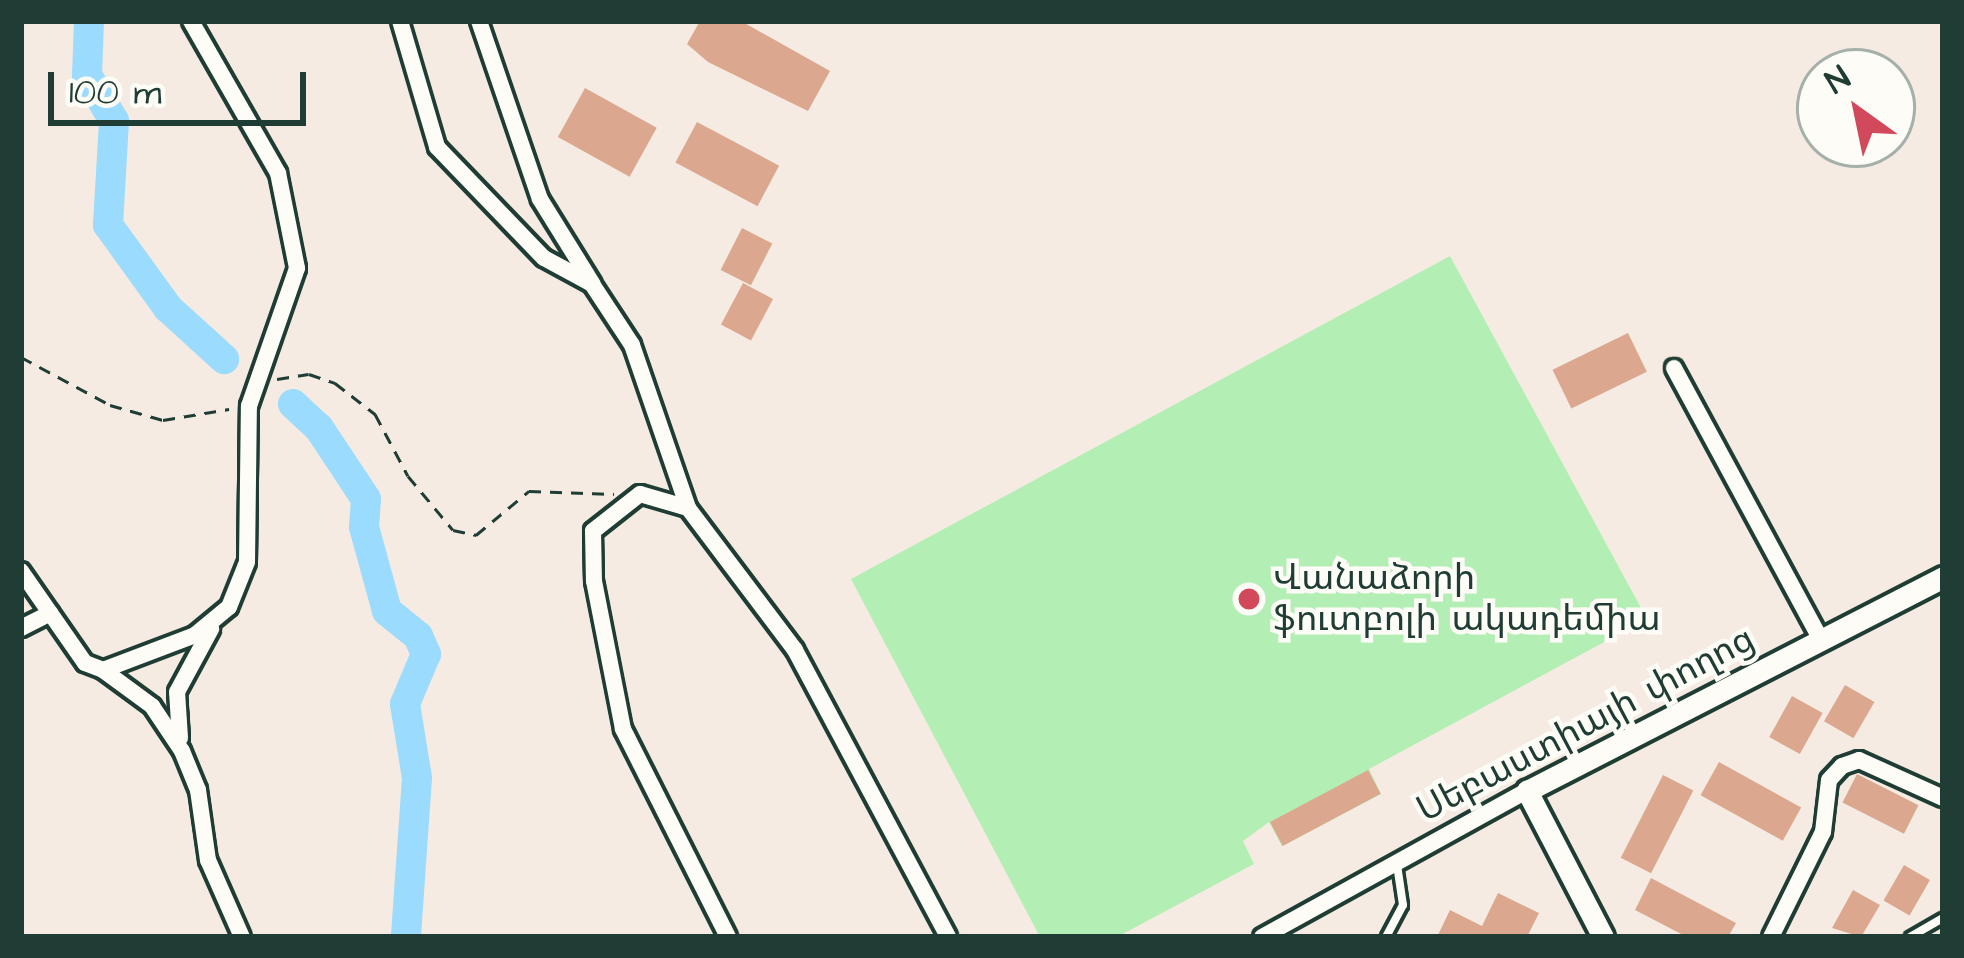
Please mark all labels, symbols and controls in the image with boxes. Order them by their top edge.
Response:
scale bar [54,48,312,122]
north arrow [1796,48,1916,168]
text: N [1817,55,1859,105]
text: 100 m [69,67,161,118]
place label: Վանաձորի ֆուտբոլի ակադեմիա [1273,556,1661,641]
marker: Վանաձորի ֆուտբոլի ակադեմիա [1236,586,1262,612]
street label: Սեբաստիայի փողոց [1410,618,1762,832]

